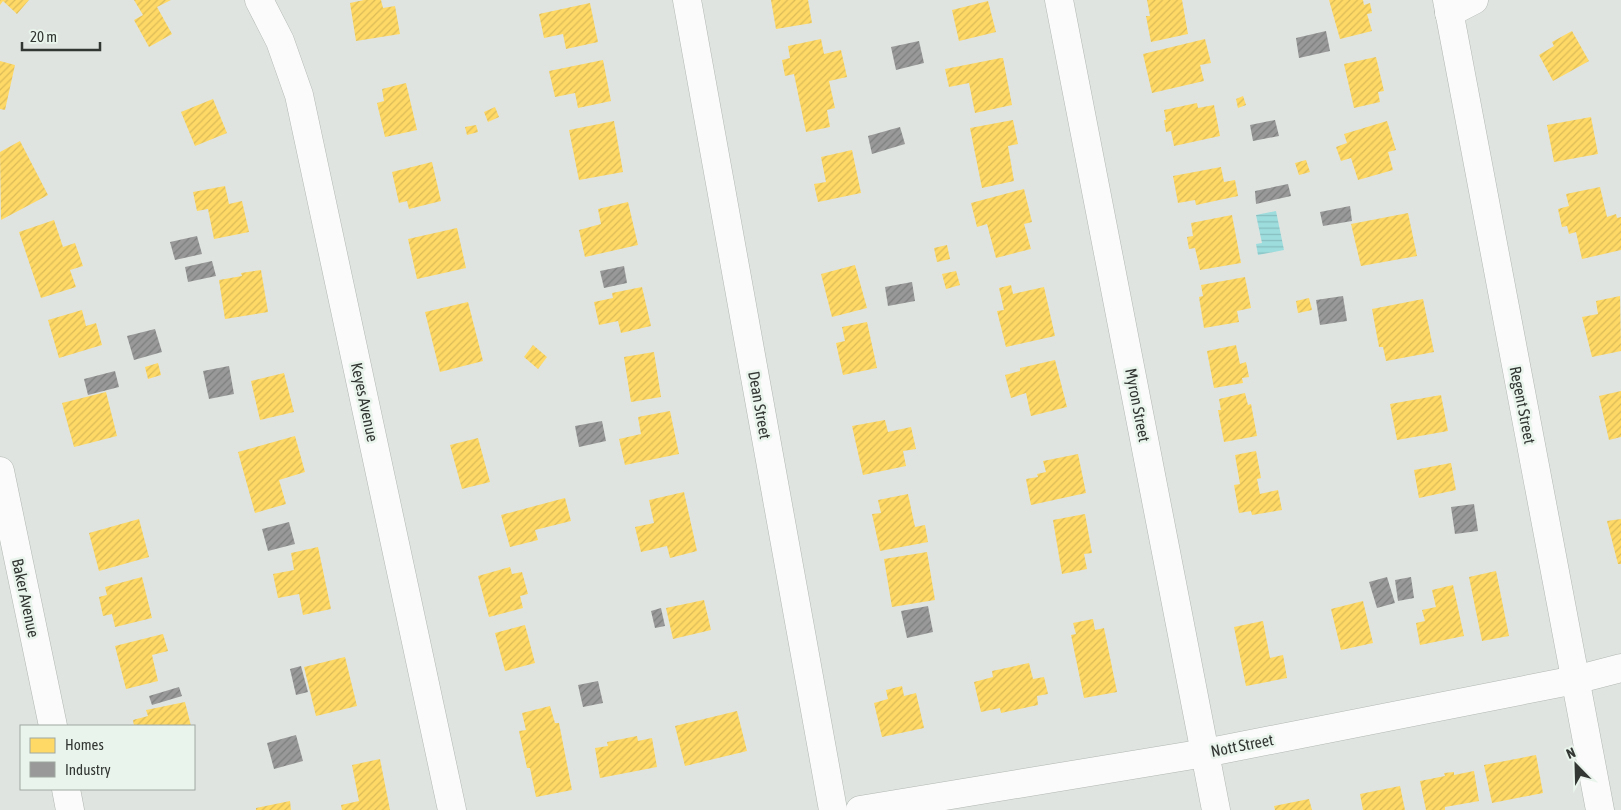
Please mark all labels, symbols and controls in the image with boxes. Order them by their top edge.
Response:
scale bar [22,20,100,52]
text: 20 m [30,28,57,45]
street label: Keyes Avenue [347,361,382,443]
street label: Regent Street [1506,365,1539,446]
street label: Myron Street [1121,367,1154,444]
street label: Dean Street [745,370,775,441]
street label: Baker Avenue [9,557,43,639]
legend [20,725,195,790]
street label: Nott Street [1209,730,1275,760]
text: Homes [65,736,104,753]
north arrow [1551,740,1601,790]
text: N [1564,744,1578,762]
text: Industry [65,761,111,778]

